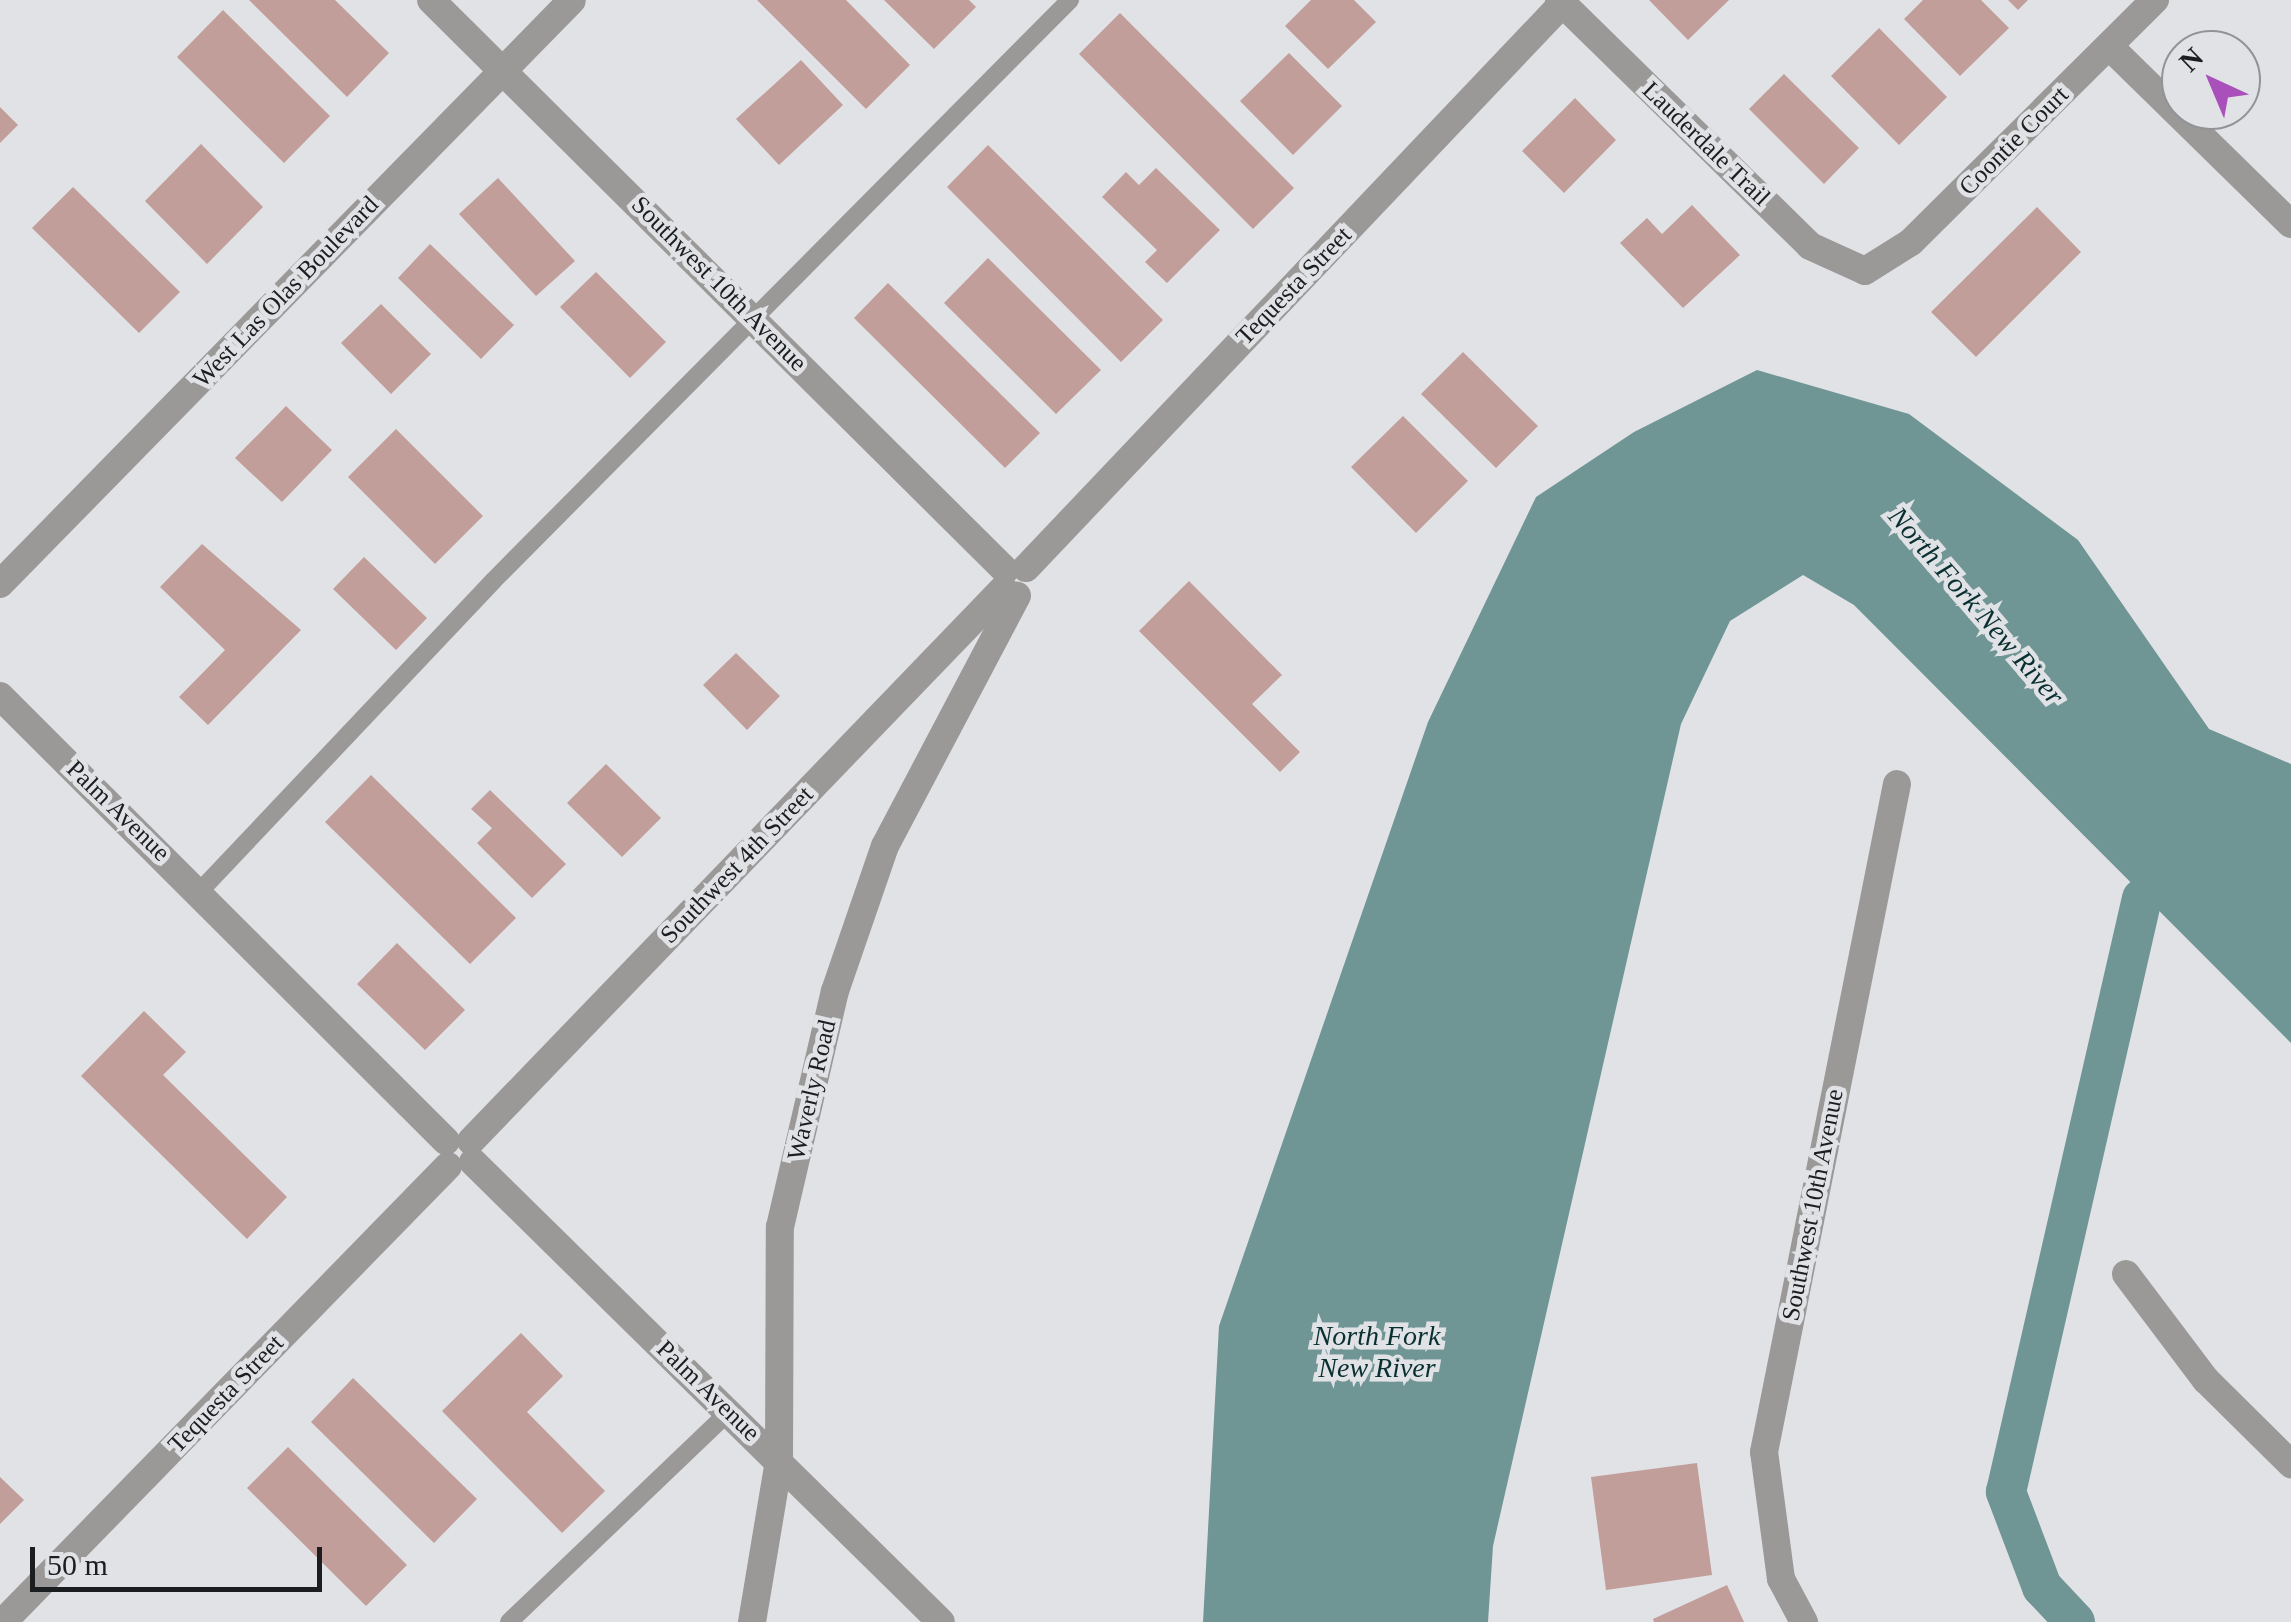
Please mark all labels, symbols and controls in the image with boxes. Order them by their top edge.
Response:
north arrow [2161,30,2261,130]
text: N [2173,41,2209,78]
street label: Lauderdale Trail [1636,75,1776,213]
street label: Coontie Court [1953,80,2075,202]
street label: West Las Olas Boulevard [187,190,385,394]
street label: Southwest 10th Avenue [625,190,813,378]
street label: Tequesta Street [1230,221,1358,351]
water label: North Fork New River [1881,500,2071,712]
street label: Palm Avenue [60,754,176,868]
street label: Southwest 4th Street [654,780,820,950]
street label: Waverly Road [781,1017,843,1163]
street label: Southwest 10th Avenue [1776,1086,1850,1324]
water label: North Fork New River [1314,1319,1440,1385]
street label: Tequesta Street [162,1329,290,1459]
street label: Palm Avenue [650,1334,766,1448]
scale bar [35,1527,328,1589]
text: 50 m [47,1548,108,1581]

